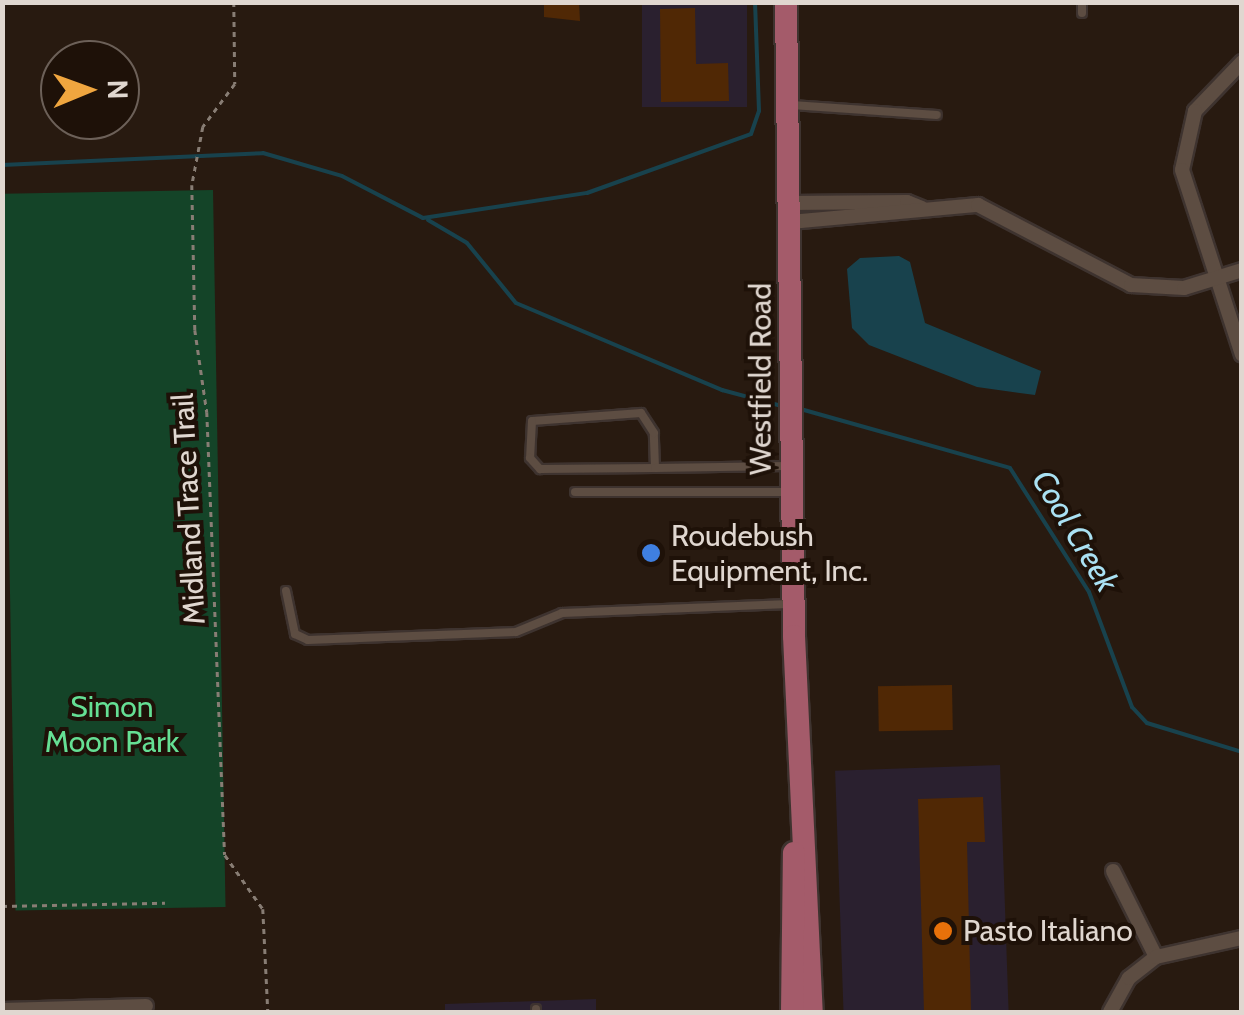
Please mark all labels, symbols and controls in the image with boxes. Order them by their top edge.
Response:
north arrow [40,40,140,140]
text: N [101,79,135,100]
street label: Westfield Road [743,283,779,475]
street label: Midland Trace Trail [165,392,213,626]
water label: Cool Creek [1024,463,1126,599]
place label: Roudebush Equipment, Inc. [671,518,868,588]
marker: Roudebush Equipment, Inc. [640,542,662,564]
park label: Simon Moon Park [45,689,179,760]
place label: Pasto Italiano [963,913,1133,949]
marker: Pasto Italiano [932,920,954,942]

